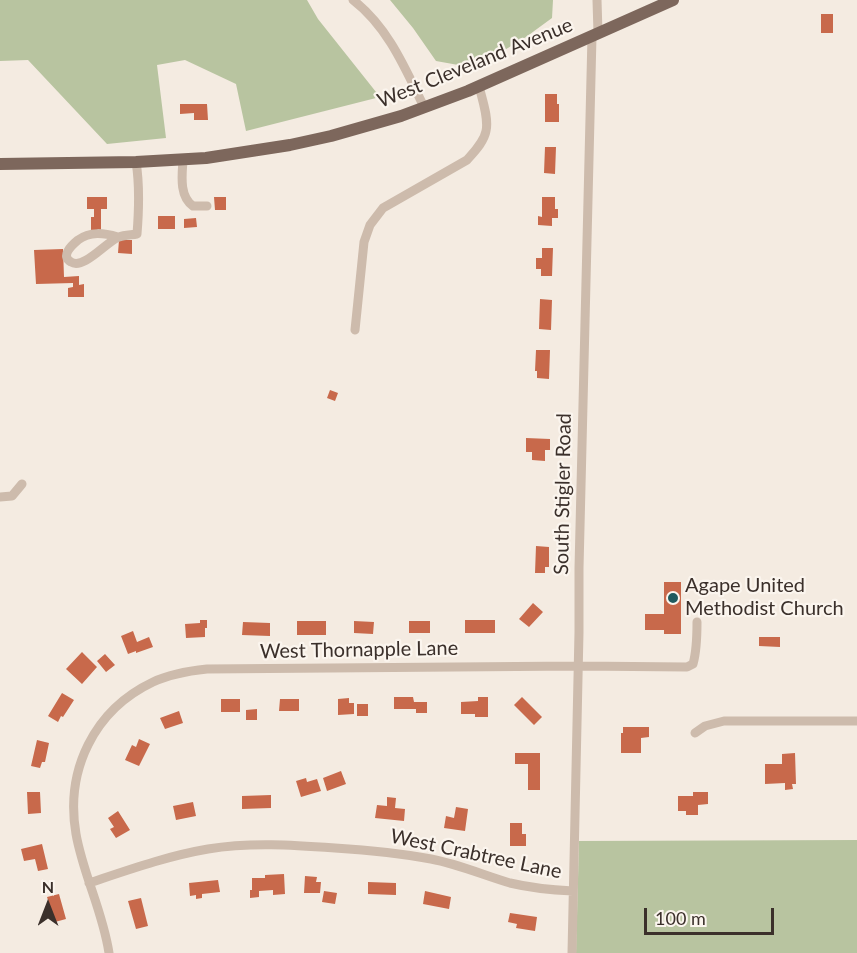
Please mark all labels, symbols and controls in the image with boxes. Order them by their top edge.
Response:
street label: West Cleveland Avenue [374,13,576,113]
street label: South Stigler Road [550,413,576,575]
place label: Agape United Methodist Church [685,574,844,621]
marker: Agape United Methodist Church [666,591,680,605]
street label: West Thornapple Lane [260,636,458,664]
street label: West Crabtree Lane [388,824,564,884]
north arrow [18,875,78,935]
text: N [42,877,54,896]
scale bar [647,896,778,934]
text: 100 m [655,907,706,929]

